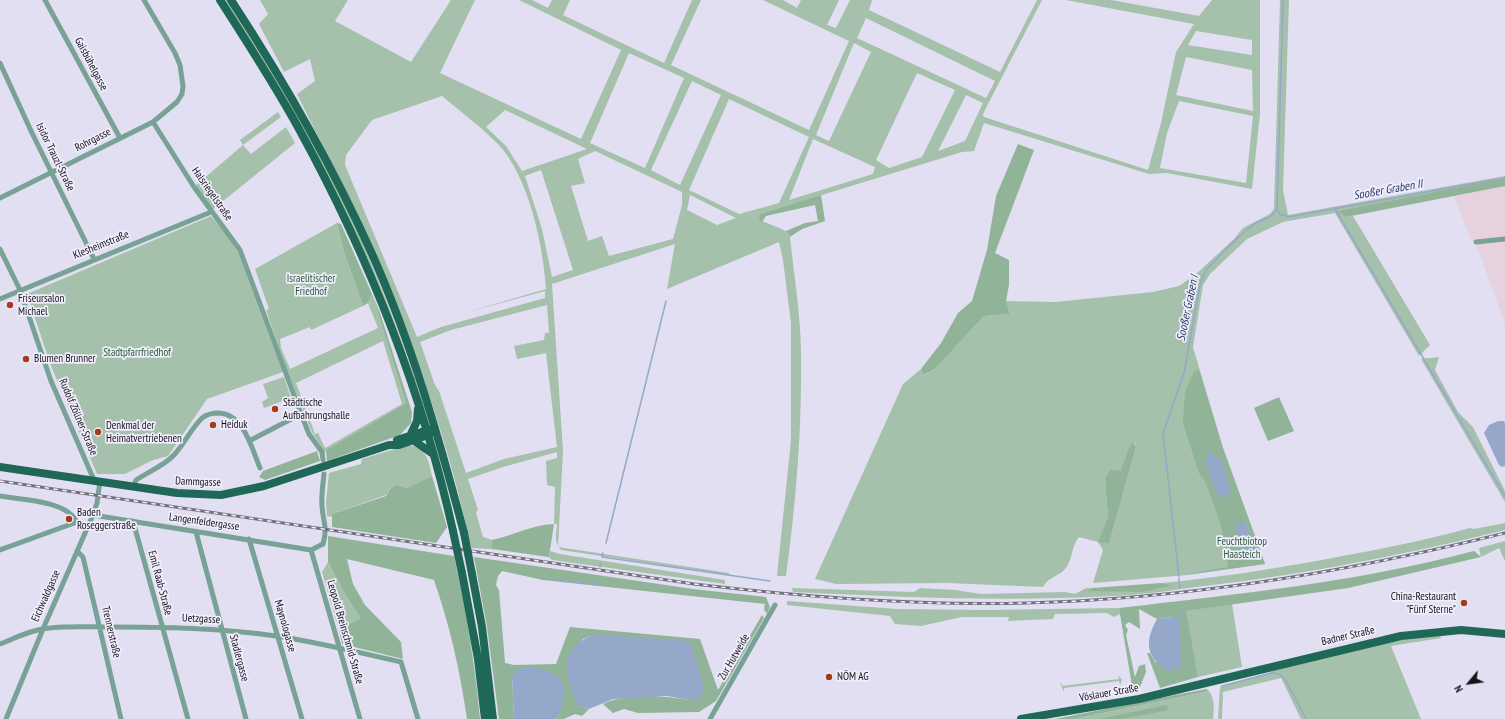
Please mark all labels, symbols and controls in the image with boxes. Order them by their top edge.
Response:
street label: Gaisbühelgasse [71,35,111,93]
street label: Isidor Trauzl-Straße [33,121,77,193]
street label: Rohrgasse [73,125,113,155]
street label: Halsriegelstraße [189,165,235,223]
water label: Sooßer Graben II [1352,177,1424,203]
street label: Klesheimstraße [71,228,131,262]
park label: Israelitischer Friedhof [287,272,335,298]
water label: Sooßer Graben I [1174,274,1202,342]
place label: Friseursalon Michael [18,292,64,318]
marker: Friseursalon Michael [5,300,15,310]
park label: Stadtpfarrfriedhof [103,346,171,360]
place label: Blumen Brunner [34,352,96,366]
marker: Blumen Brunner [21,354,31,364]
street label: Rudolf Zöllner-Straße [56,377,100,457]
place label: Städtische Aufbahrungshalle [283,396,350,422]
marker: Städtische Aufbahrungshalle [270,404,280,414]
place label: Heiduk [221,418,248,432]
place label: Denkmal der Heimatvertriebenen [106,419,182,445]
marker: Heiduk [208,420,218,430]
marker: Denkmal der Heimatvertriebenen [93,427,103,437]
street label: Dammgasse [175,475,221,489]
place label: Baden Roseggerstraße [77,506,136,532]
street label: Langenfeldergasse [168,511,240,533]
marker: Baden Roseggerstraße [64,514,74,524]
park label: Feuchtbiotop Haasteich [1217,535,1267,561]
street label: Emil Raab-Straße [145,549,175,617]
street label: Eichwaldgasse [29,568,63,624]
street label: Leopold Breinschmid-Straße [324,579,366,685]
place label: China-Restaurant "Fünf Sterne" [1391,590,1456,616]
street label: Maynologasse [271,598,299,654]
marker: China-Restaurant "Fünf Sterne" [1459,598,1469,608]
street label: Trennerstraße [99,605,123,659]
street label: Uetzgasse [182,611,220,627]
street label: Badner Straße [1320,623,1376,649]
street label: Zur Hutweide [716,632,752,682]
street label: Stadlergasse [226,633,252,683]
north arrow [1449,663,1489,703]
place label: NÖM AG [837,670,869,684]
marker: NÖM AG [824,672,834,682]
street label: Vöslauer Straße [1078,681,1140,705]
text: N [1451,683,1466,695]

